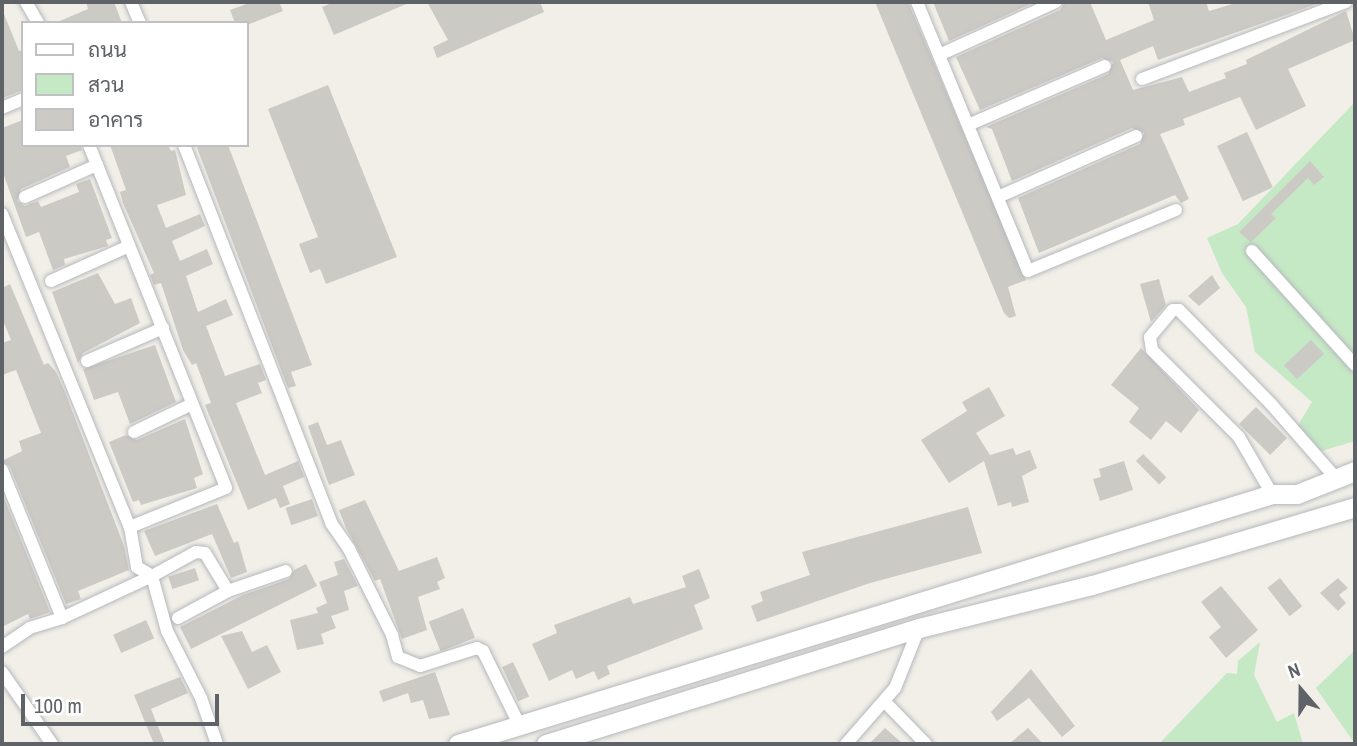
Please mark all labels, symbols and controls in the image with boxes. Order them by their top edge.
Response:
legend [21,21,248,147]
text: ถนน [88,35,127,64]
text: สวน [88,70,124,99]
text: อาคาร [88,105,144,134]
north arrow [1266,655,1336,725]
text: N [1284,656,1304,684]
scale bar [24,680,222,724]
text: 100 m [34,691,82,720]

